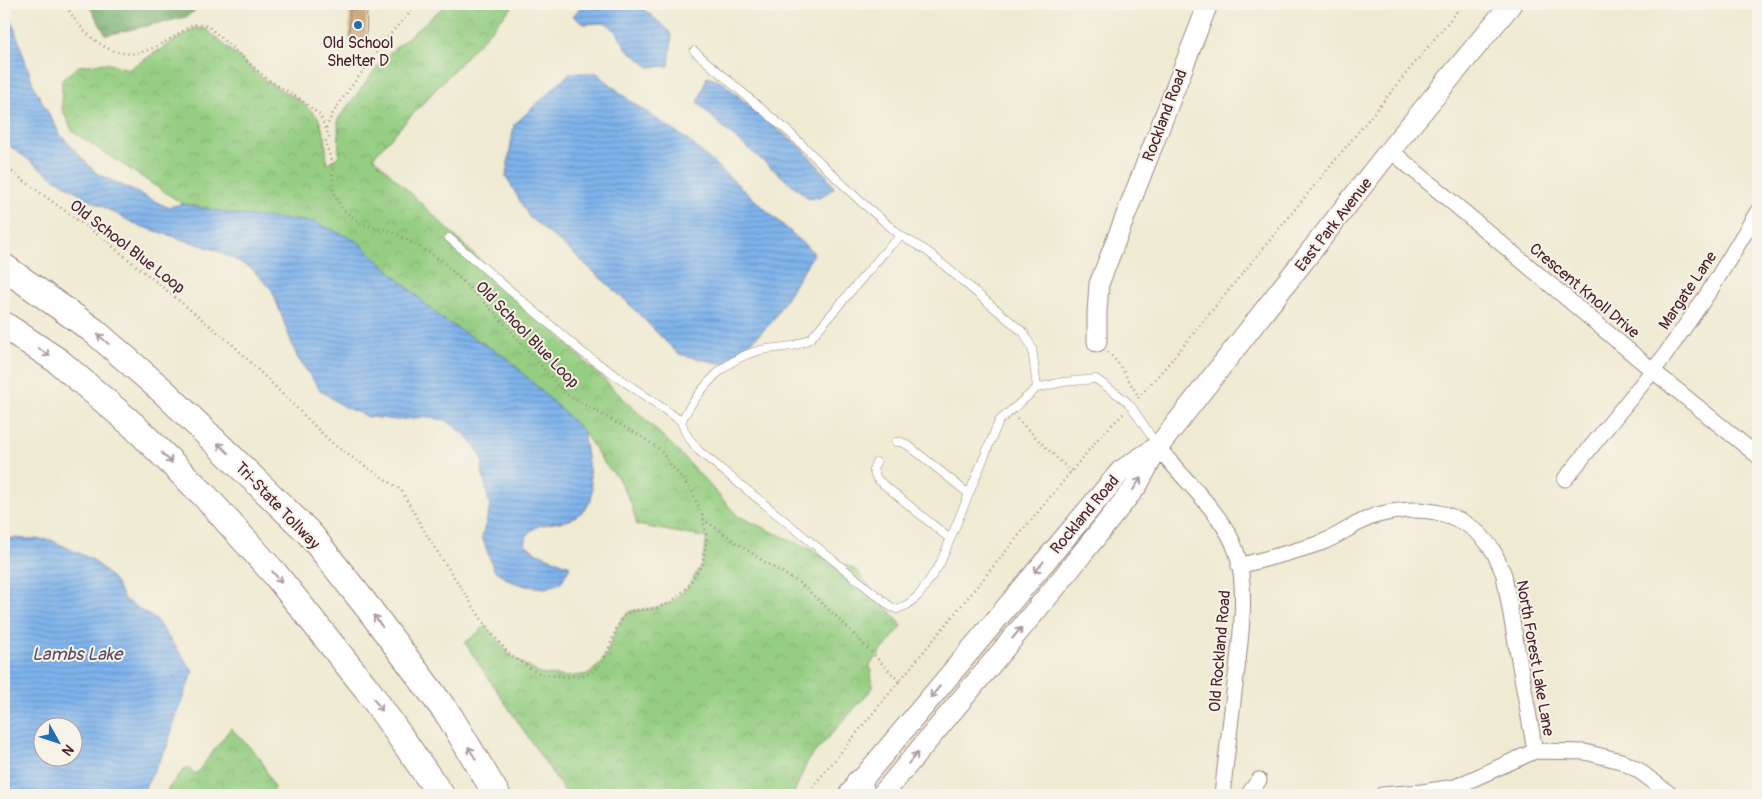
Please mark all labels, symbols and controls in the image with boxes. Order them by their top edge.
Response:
marker: Old School Shelter D [352,19,364,31]
place label: Old School Shelter D [322,33,394,71]
street label: Rockland Road [1138,67,1192,164]
street label: East Park Avenue [1291,174,1377,275]
street label: Old School Blue Loop [66,196,189,298]
street label: Crescent Knoll Drive [1525,239,1644,343]
street label: Margate Lane [1654,247,1721,334]
street label: Old School Blue Loop [471,277,583,392]
one-way arrow [96,333,109,345]
one-way arrow [37,347,51,357]
one-way arrow [216,442,229,454]
one-way arrow [161,452,173,464]
street label: Tri-State Tollway [231,458,324,554]
street label: Rockland Road [1046,471,1124,558]
one-way arrow [1132,477,1142,491]
one-way arrow [1033,561,1045,574]
one-way arrow [272,570,283,583]
street label: North Forest Lake Lane [1511,579,1559,738]
street label: Old Rockland Road [1205,589,1235,713]
one-way arrow [373,614,383,628]
one-way arrow [1012,627,1023,640]
water label: Lambs Lake [32,643,124,666]
one-way arrow [929,685,940,698]
one-way arrow [373,697,383,711]
north arrow [32,716,82,766]
text: N [58,741,77,759]
one-way arrow [466,747,476,761]
one-way arrow [908,751,919,764]

